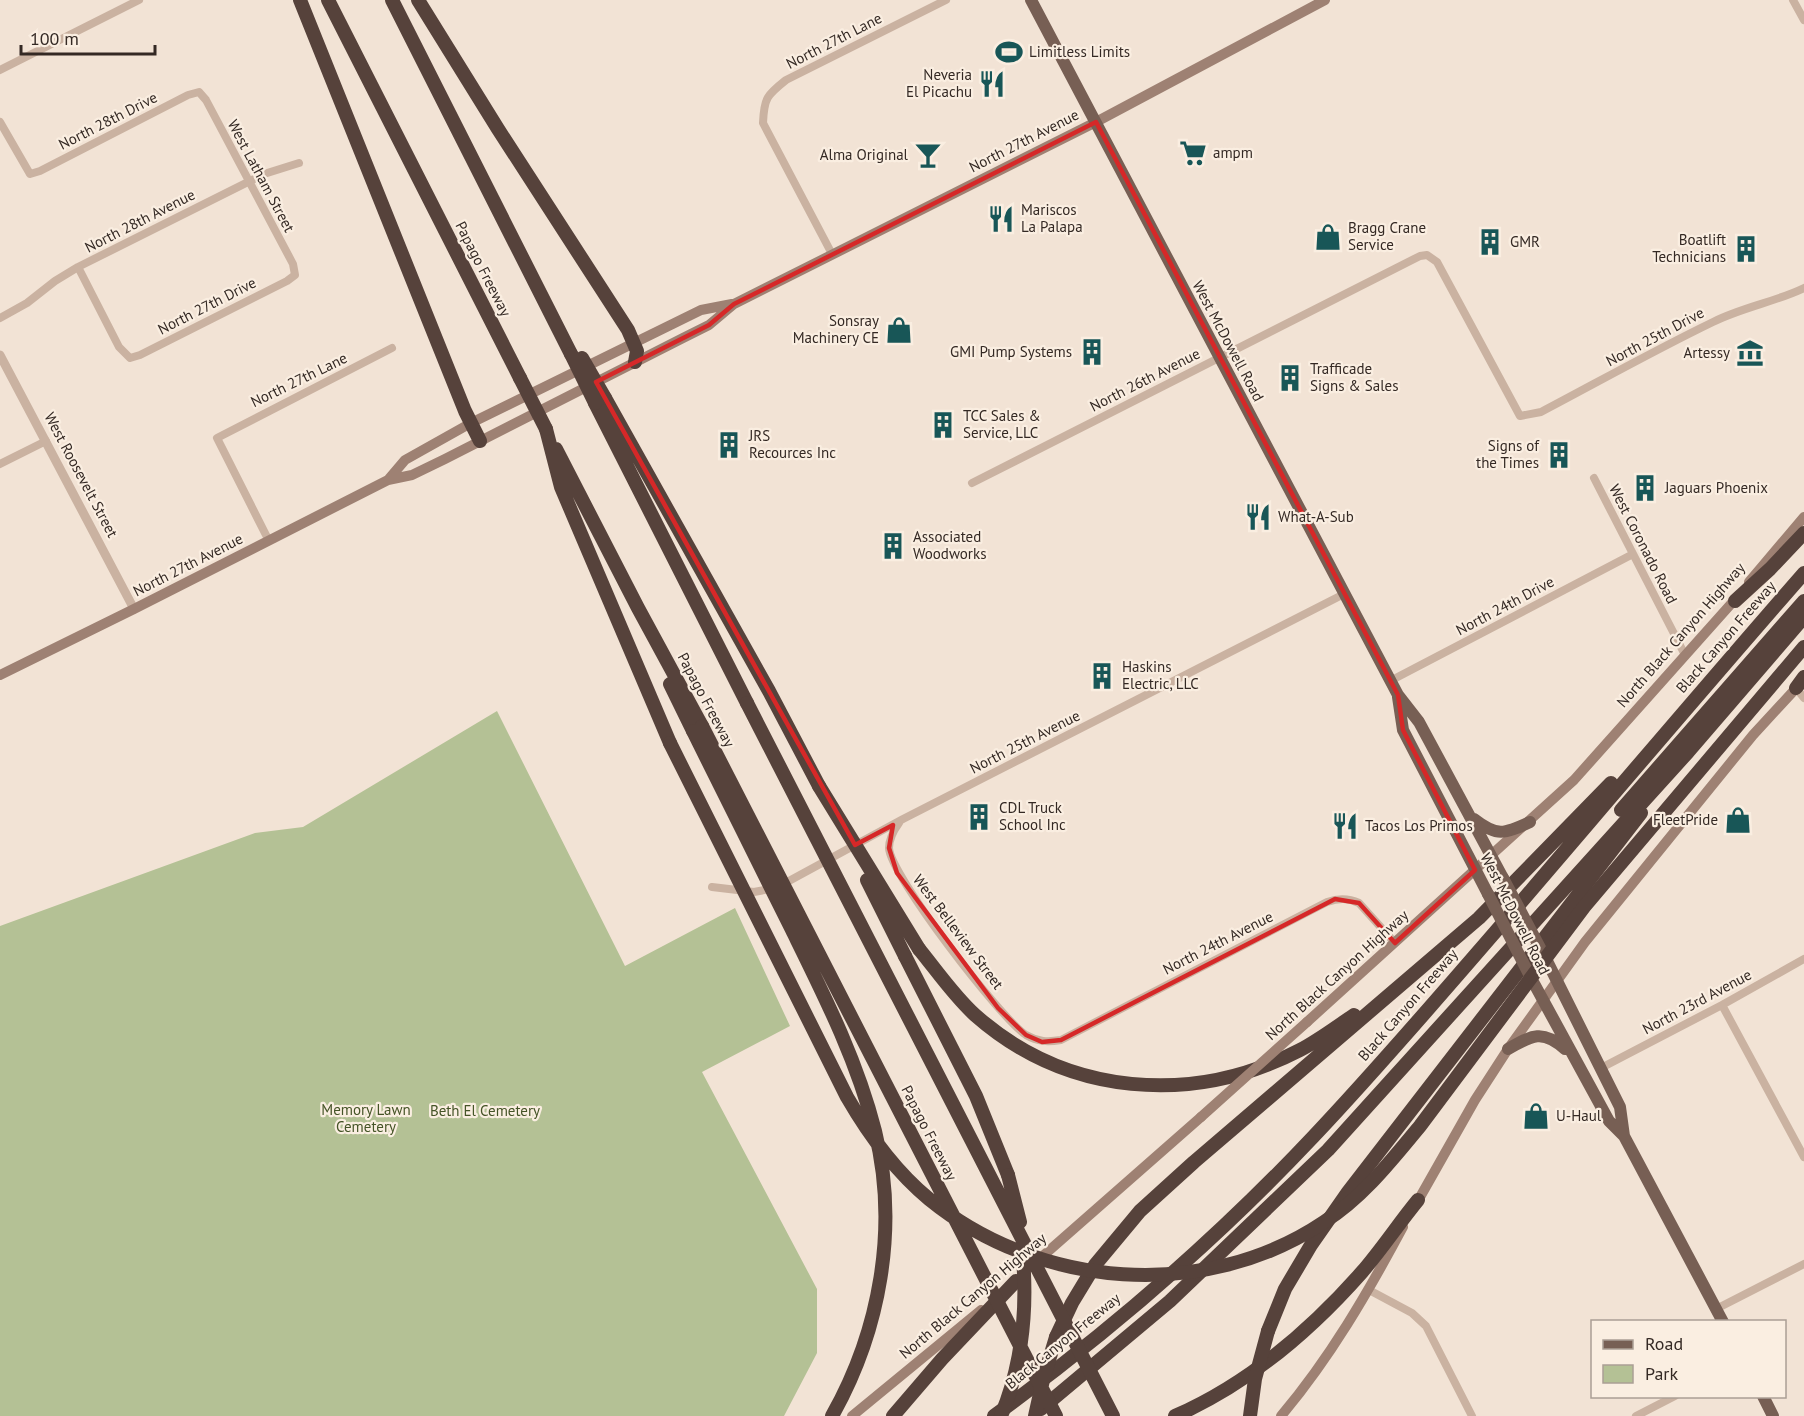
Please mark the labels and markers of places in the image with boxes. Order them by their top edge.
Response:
sports icon: Limitless Limits [994,37,1024,67]
place label: Limitless Limits [1029,42,1130,61]
place label: Neveria El Picachu [906,65,972,101]
restaurant icon: Neveria El Picachu [977,69,1007,99]
supermarket icon: ampm [1178,138,1208,168]
bar icon: Alma Original [913,140,943,170]
place label: ampm [1213,143,1253,162]
place label: Alma Original [820,145,909,164]
place label: Mariscos La Palapa [1021,200,1083,236]
restaurant icon: Mariscos La Palapa [986,204,1016,234]
place label: Bragg Crane Service [1348,218,1426,254]
shop icon: Bragg Crane Service [1313,222,1343,252]
building icon: GMR [1475,227,1505,257]
place label: Boatlift Technicians [1652,230,1726,266]
place label: GMR [1510,232,1540,251]
building icon: Boatlift Technicians [1731,234,1761,264]
place label: Sonsray Machinery CE [793,311,879,347]
shop icon: Sonsray Machinery CE [884,315,914,345]
building icon: GMI Pump Systems [1077,337,1107,367]
museum icon: Artessy [1735,338,1765,368]
place label: GMI Pump Systems [950,342,1072,361]
place label: Artessy [1684,343,1730,362]
place label: Trafficade Signs & Sales [1310,359,1399,395]
building icon: Trafficade Signs & Sales [1275,363,1305,393]
place label: TCC Sales & Service, LLC [963,406,1041,442]
building icon: TCC Sales & Service, LLC [928,410,958,440]
place label: JRS Recources Inc [748,426,836,462]
building icon: JRS Recources Inc [714,430,744,460]
place label: Signs of the Times [1476,436,1540,472]
building icon: Signs of the Times [1544,440,1574,470]
building icon: Jaguars Phoenix [1630,473,1660,503]
place label: Jaguars Phoenix [1664,478,1768,497]
restaurant icon: What-A-Sub [1243,502,1273,532]
place label: What-A-Sub [1278,507,1354,526]
place label: Associated Woodworks [913,527,986,563]
building icon: Associated Woodworks [878,531,908,561]
place label: Haskins Electric, LLC [1122,657,1199,693]
building icon: Haskins Electric, LLC [1087,661,1117,691]
place label: CDL Truck School Inc [999,798,1066,834]
building icon: CDL Truck School Inc [964,802,994,832]
shop icon: FleetPride [1723,805,1753,835]
place label: FleetPride [1653,810,1718,829]
restaurant icon: Tacos Los Primos [1330,811,1360,841]
place label: Tacos Los Primos [1365,816,1473,835]
shop icon: U-Haul [1521,1101,1551,1131]
place label: U-Haul [1556,1106,1602,1125]

